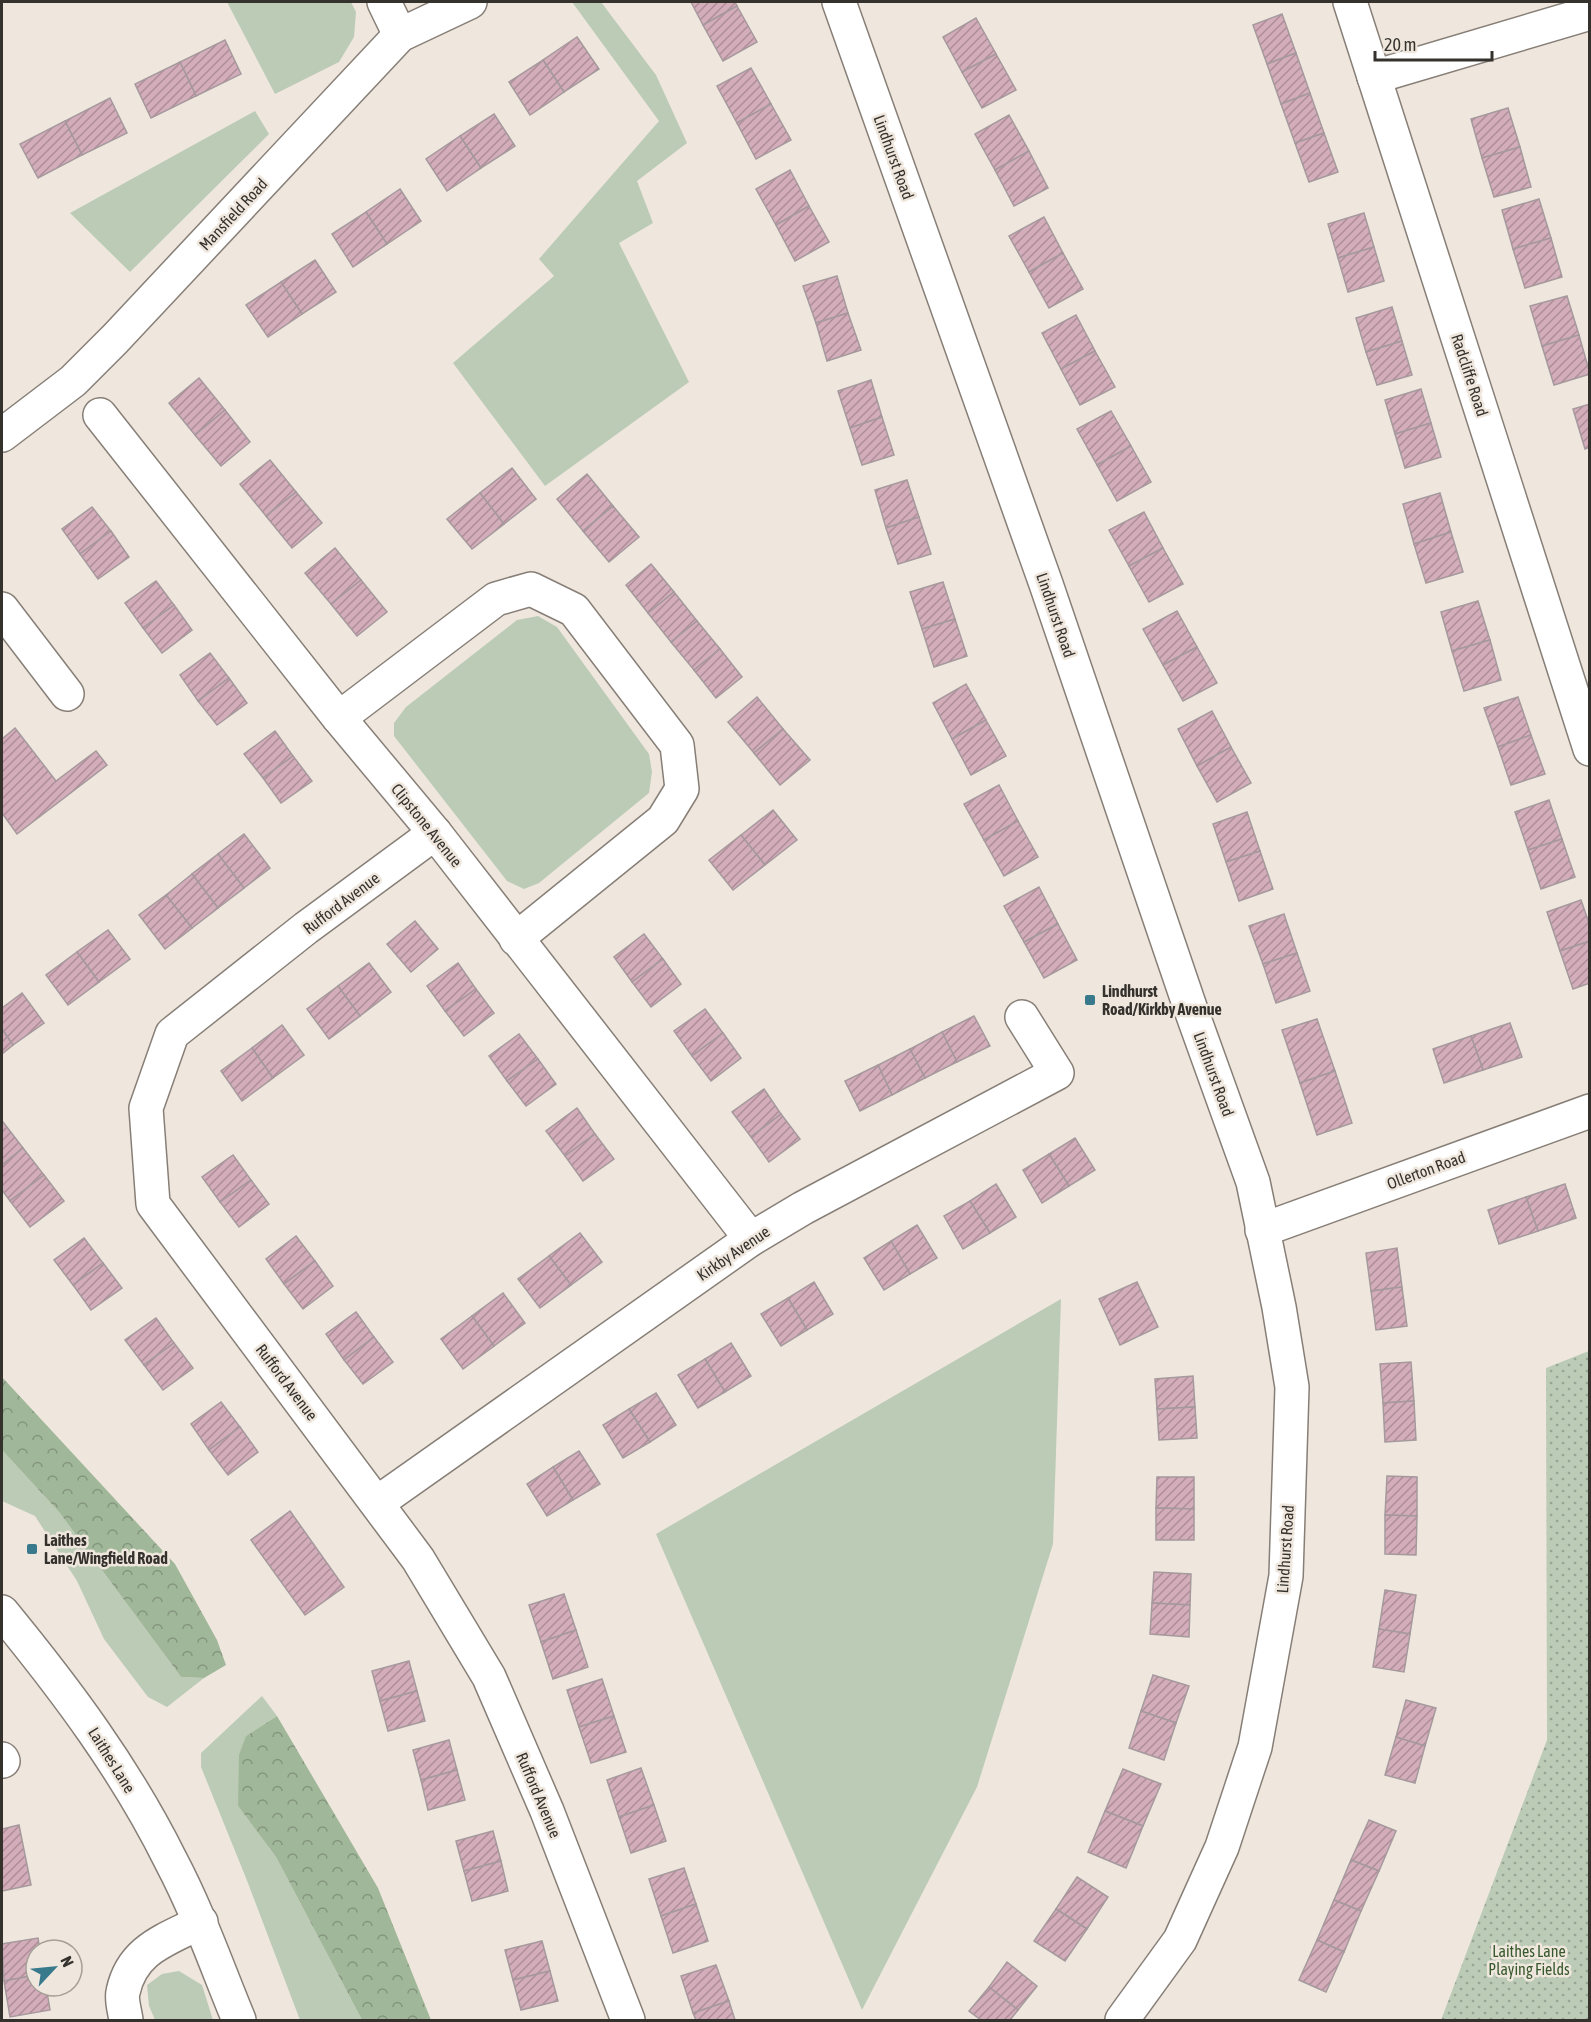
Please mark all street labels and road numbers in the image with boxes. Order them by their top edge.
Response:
street label: Lindhurst Road [870,112,918,202]
street label: Mansfield Road [195,174,271,254]
street label: Radcliffe Road [1448,332,1492,418]
street label: Lindhurst Road [1033,570,1079,660]
street label: Clipstone Avenue [387,780,466,871]
street label: Rufford Avenue [299,869,383,937]
street label: Lindhurst Road [1190,1029,1238,1119]
street label: Ollerton Road [1384,1148,1468,1192]
street label: Kirkby Avenue [693,1222,773,1285]
street label: Rufford Avenue [253,1340,321,1424]
street label: Lindhurst Road [1273,1504,1297,1594]
street label: Laithes Lane [85,1724,139,1796]
street label: Rufford Avenue [513,1750,565,1840]

